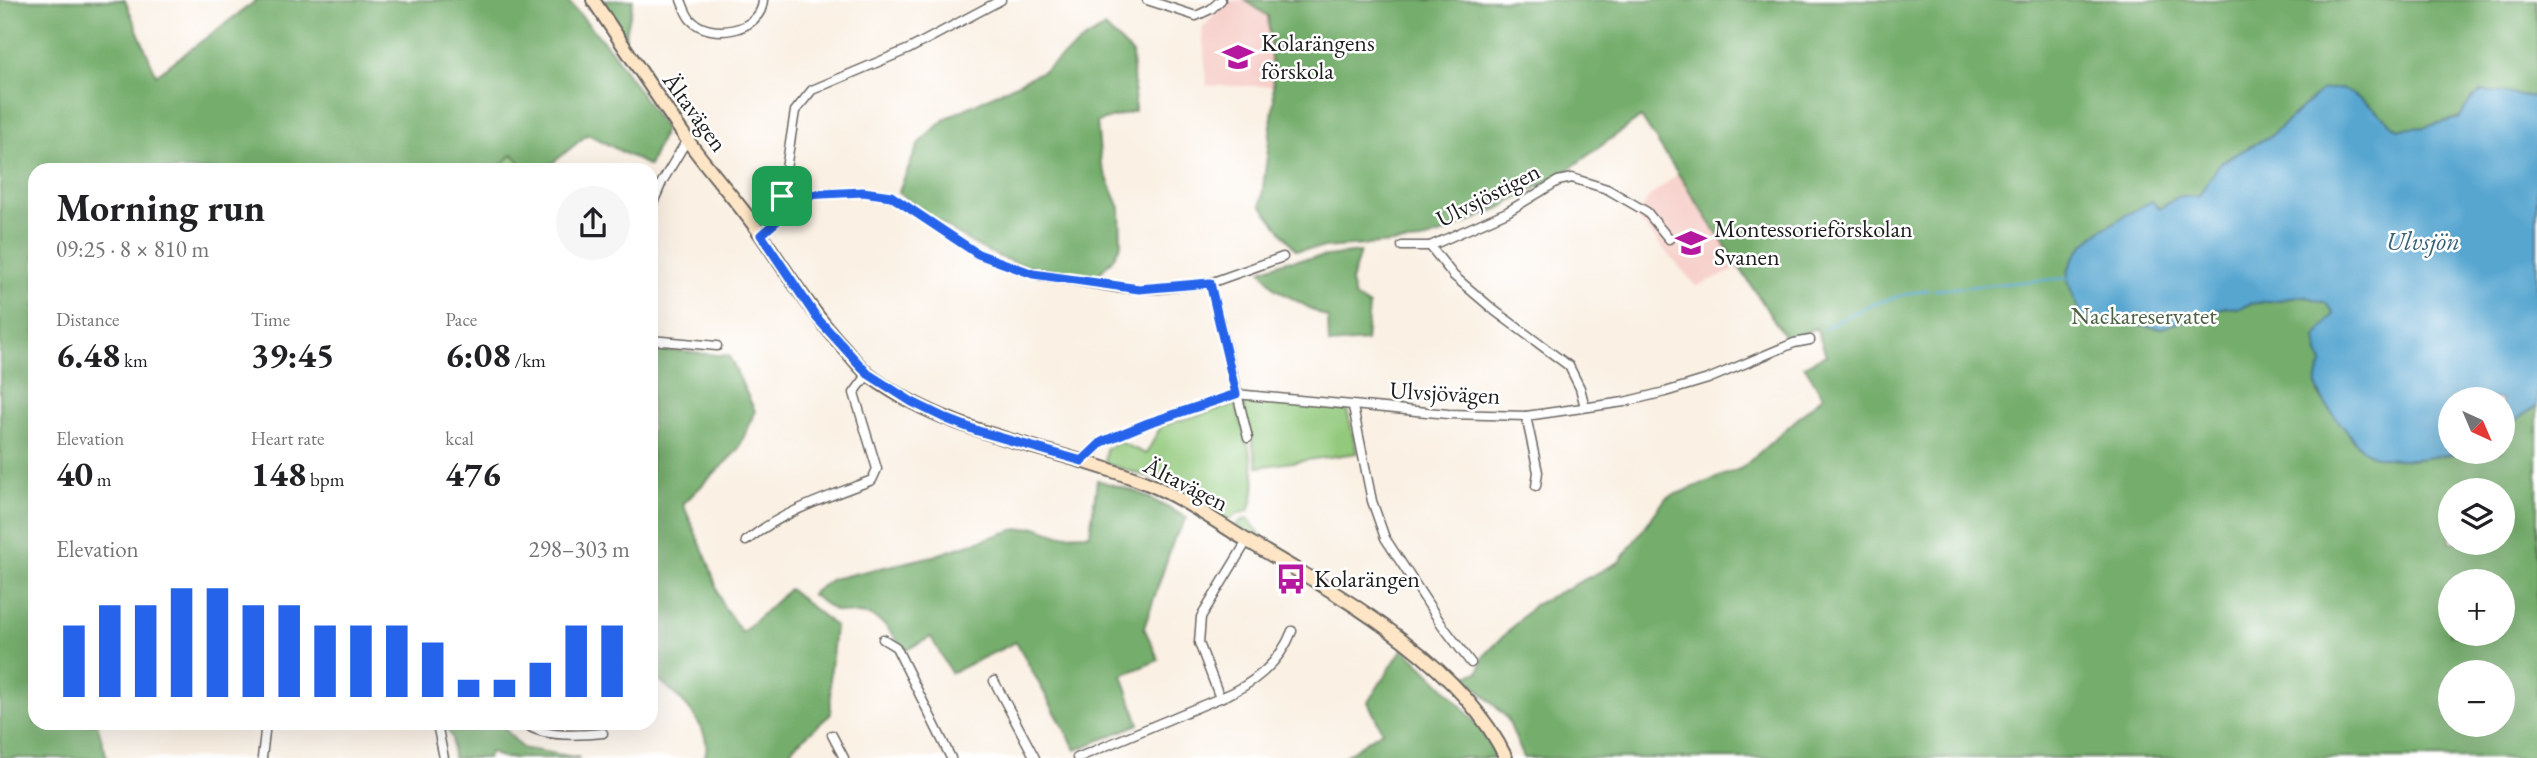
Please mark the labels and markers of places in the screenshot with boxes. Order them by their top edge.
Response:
place label: Kolarängens förskola [1261,27,1375,86]
school or university icon: Kolarängens förskola [1221,40,1255,74]
pin [752,166,812,226]
place label: Montessorieförskolan Svanen [1714,213,1913,272]
school or university icon: Montessorieförskolan Svanen [1674,226,1708,260]
bus stop icon: Kolarängen [1274,562,1308,596]
place label: Kolarängen [1314,563,1420,594]

